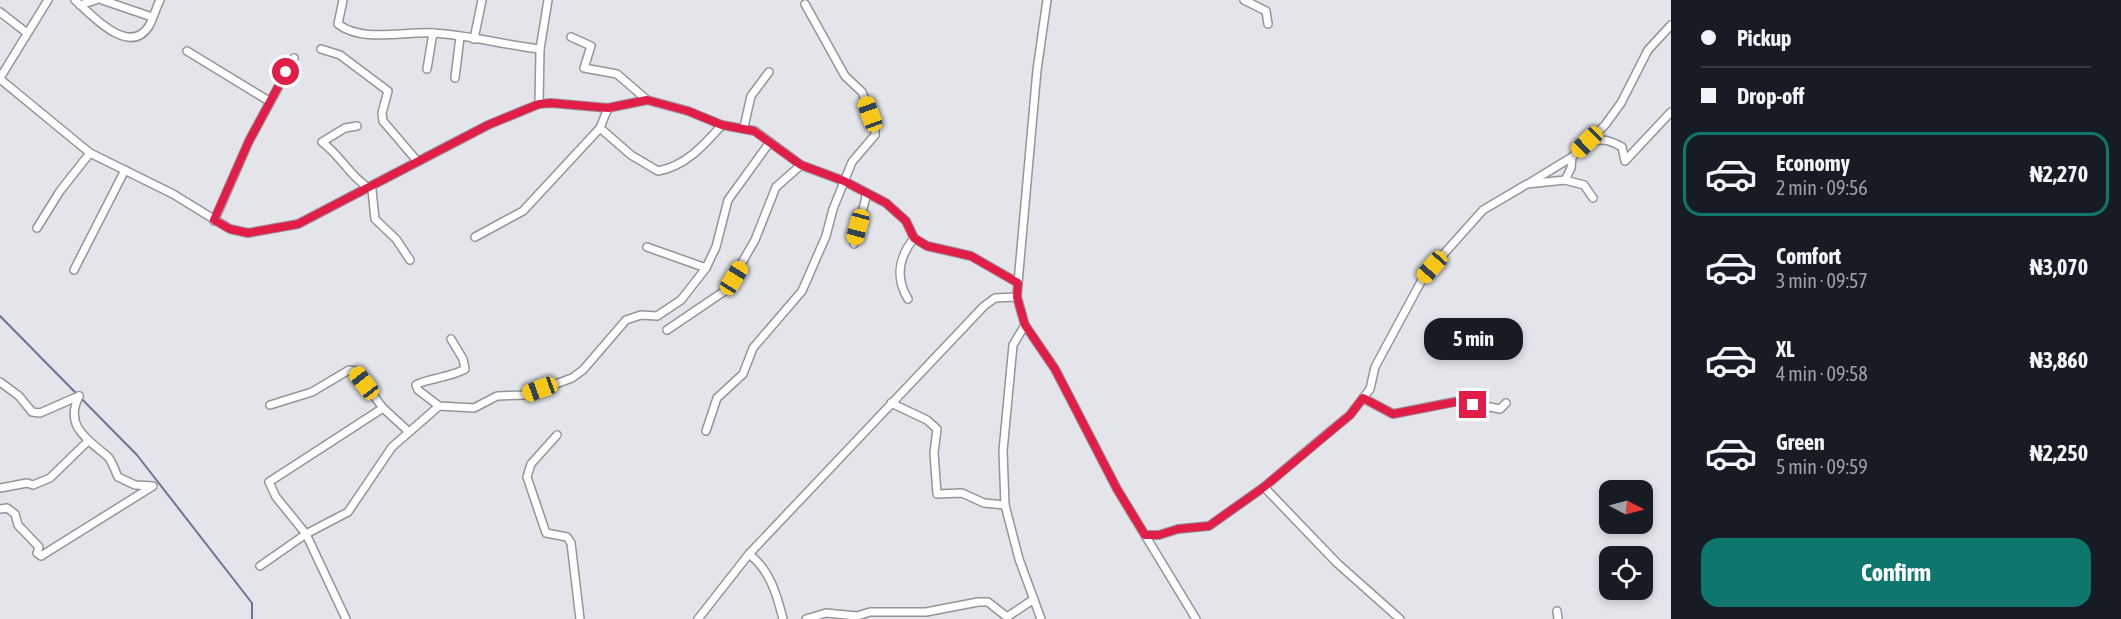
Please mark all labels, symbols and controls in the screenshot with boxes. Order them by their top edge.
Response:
text: Pickup [1737,25,1792,51]
route start [272,58,299,85]
text: Drop-off [1737,83,1804,109]
car [855,94,885,134]
car [1568,123,1606,161]
icon: car [1704,147,1758,201]
text: Economy [1776,150,1850,176]
text: ₦2,270 [2030,161,2088,187]
text: 2 min · 09:56 [1776,176,1868,199]
car [845,207,871,247]
icon: car [1704,240,1758,294]
text: Comfort [1776,243,1841,269]
car [1413,248,1451,286]
text: ₦3,070 [2030,254,2088,280]
car [717,258,751,298]
text: 3 min · 09:57 [1776,269,1868,292]
callout: 5 min [1424,318,1522,360]
text: 5 min [1453,327,1494,350]
icon: car [1704,333,1758,387]
text: XL [1776,336,1794,362]
text: ₦3,860 [2030,347,2088,373]
text: 4 min · 09:58 [1776,362,1868,385]
car [346,363,382,403]
car [520,374,560,404]
route end [1459,391,1486,418]
icon: car [1704,426,1758,480]
text: Green [1776,429,1825,455]
text: ₦2,250 [2030,440,2088,466]
text: 5 min · 09:59 [1776,455,1868,478]
north arrow [1599,480,1653,534]
map controls [1599,480,1653,600]
button: Confirm [1701,538,2091,607]
button: locate [1599,546,1653,600]

